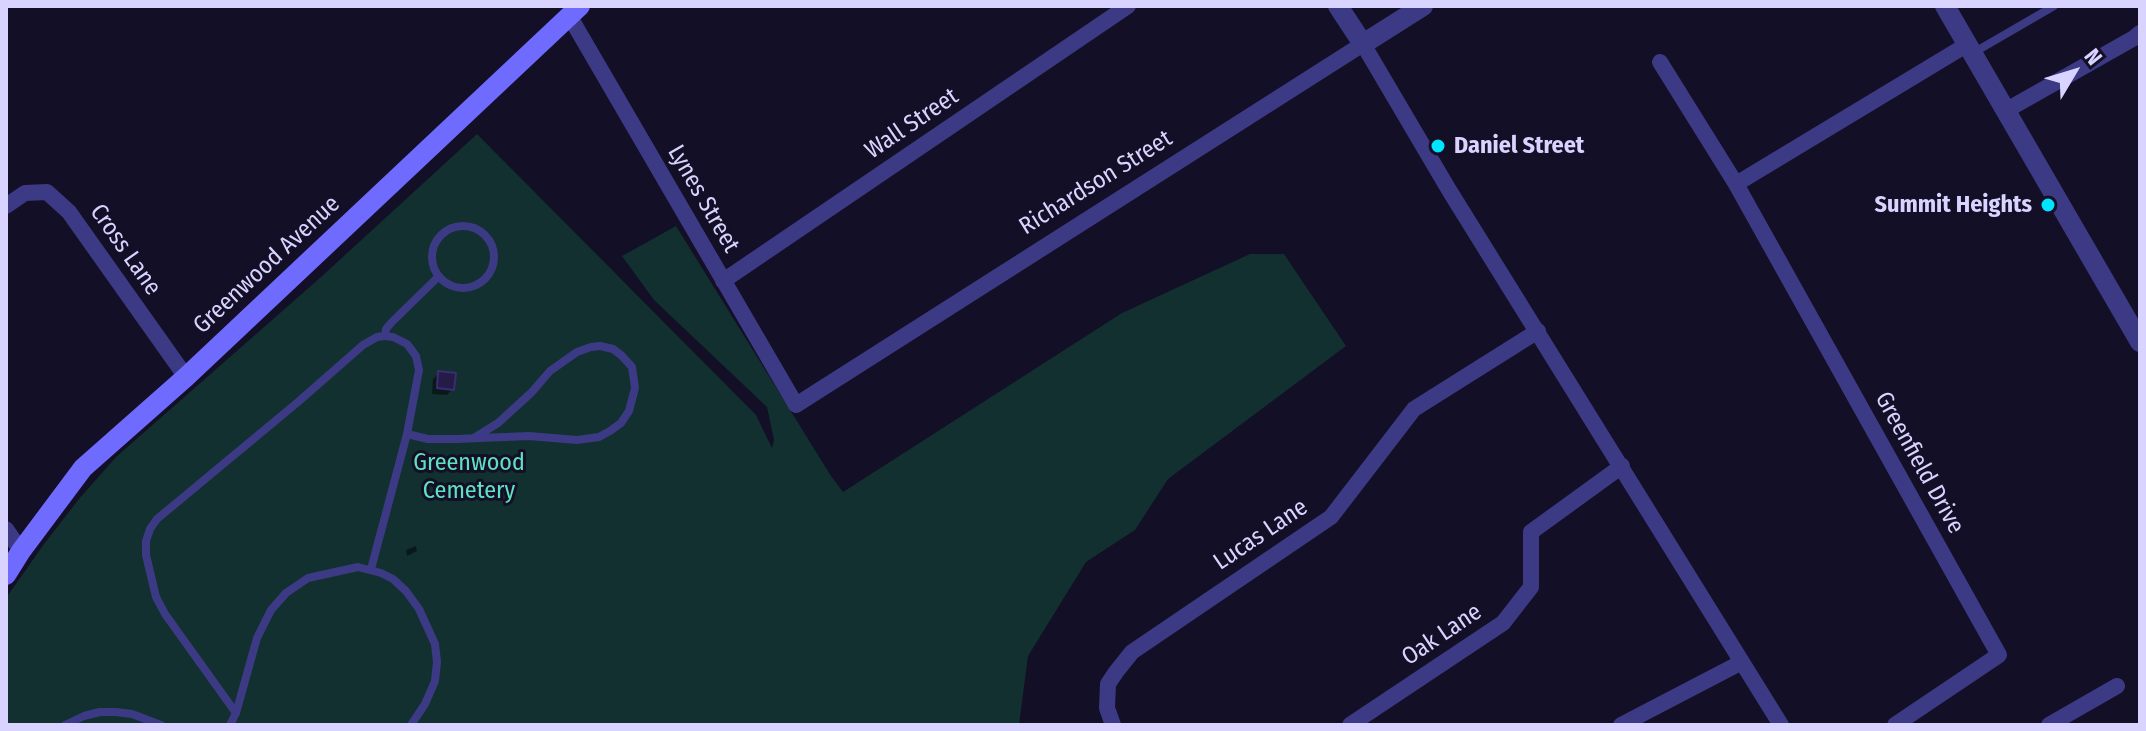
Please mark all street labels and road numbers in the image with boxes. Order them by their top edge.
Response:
street label: Wall Street [860,82,964,166]
street label: Richardson Street [1014,125,1178,241]
street label: Lynes Street [661,140,745,258]
street label: Greenwood Avenue [188,190,346,340]
street label: Cross Lane [83,199,167,301]
street label: Greenfield Drive [1868,387,1970,539]
street label: Lucas Lane [1209,493,1313,577]
street label: Oak Lane [1397,598,1487,672]

